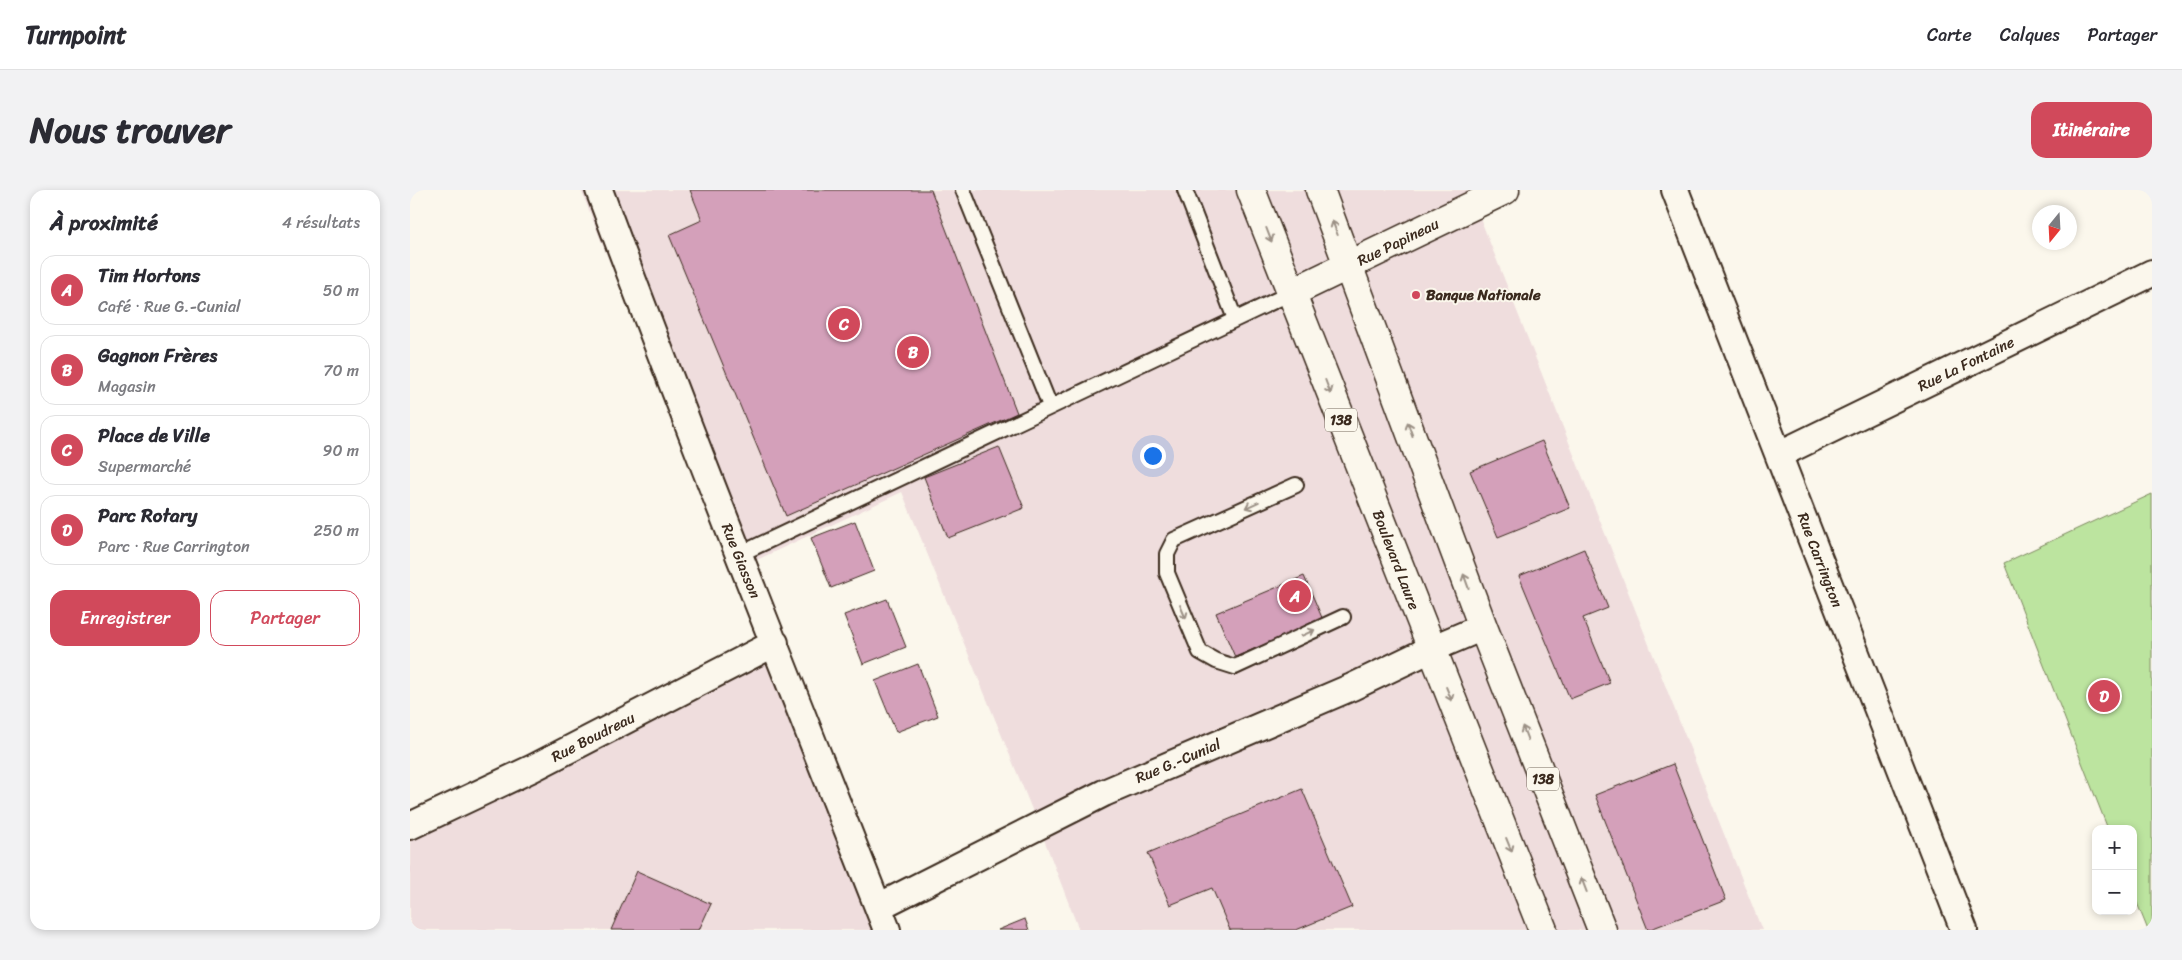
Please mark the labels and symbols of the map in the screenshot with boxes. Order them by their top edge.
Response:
north arrow [2032,205,2077,250]
street label: Rue Papineau [1353,211,1443,273]
one-way arrow [1329,220,1338,235]
one-way arrow [1265,227,1274,243]
place label: Banque Nationale [1426,282,1541,308]
marker: Banque Nationale [1410,289,1422,301]
pin: C [828,305,860,343]
street label: Rue La Fontaine [1913,329,2019,399]
pin: B [897,333,929,371]
one-way arrow [1324,379,1333,394]
road number: 138 [1325,408,1357,432]
one-way arrow [1405,422,1414,437]
your location [1140,443,1166,469]
one-way arrow [1245,500,1260,510]
street label: Boulevard Laure [1365,506,1427,614]
street label: Rue Carrington [1790,509,1850,611]
street label: Rue Giasson [714,519,768,603]
one-way arrow [1461,574,1470,590]
pin: A [1279,577,1311,615]
one-way arrow [1180,604,1189,619]
one-way arrow [1300,628,1315,637]
pin: D [2088,677,2120,715]
one-way arrow [1445,686,1454,701]
street label: Rue Boudreau [546,705,640,769]
one-way arrow [1520,726,1529,742]
street label: Rue G.-Cunial [1131,731,1225,791]
road number: 138 [1527,768,1559,790]
one-way arrow [1505,837,1515,852]
one-way arrow [1579,877,1588,892]

